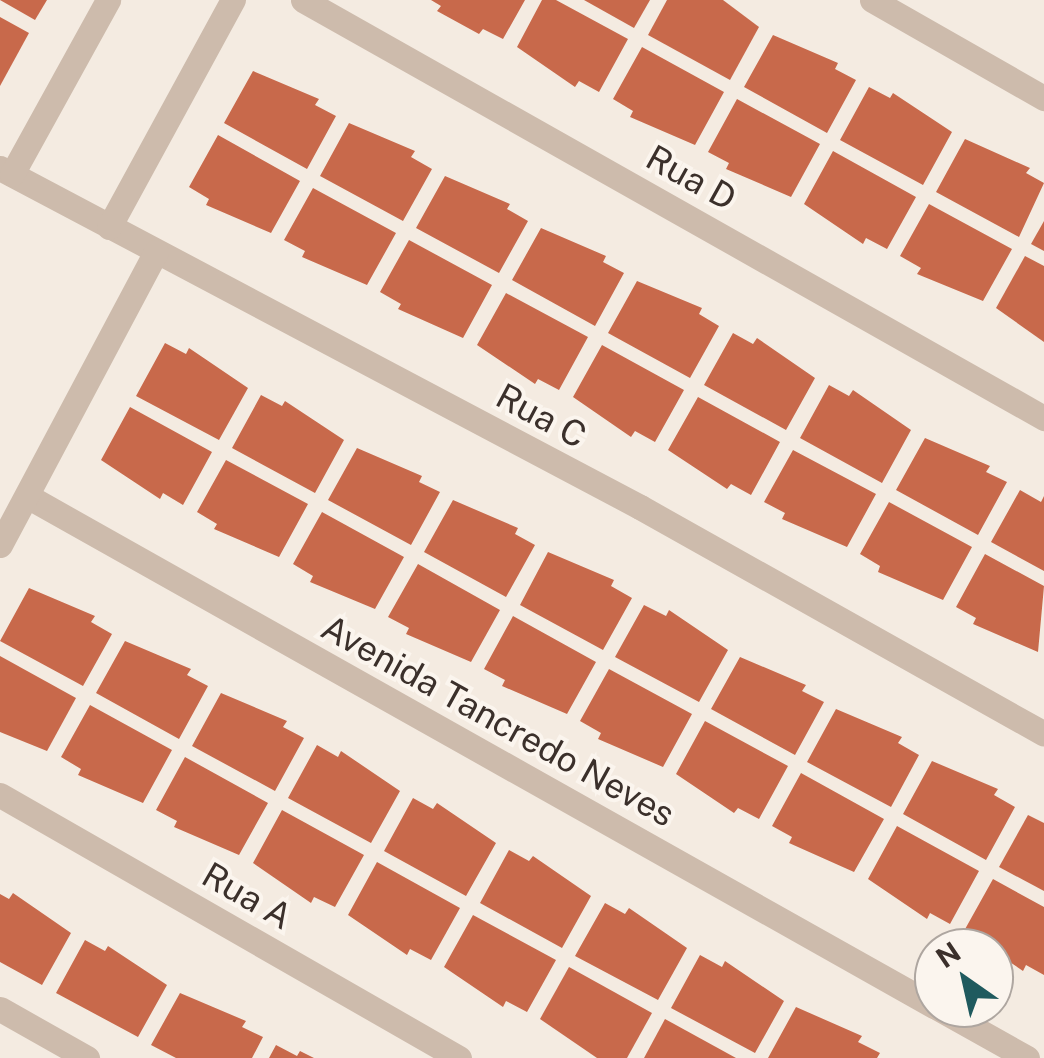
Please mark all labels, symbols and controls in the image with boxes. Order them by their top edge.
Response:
street label: Rua D [639,136,743,220]
street label: Rua C [489,375,593,457]
street label: Avenida Tancredo Neves [314,606,682,836]
street label: Rua A [195,854,299,938]
north arrow [914,928,1014,1028]
text: N [930,935,966,974]

